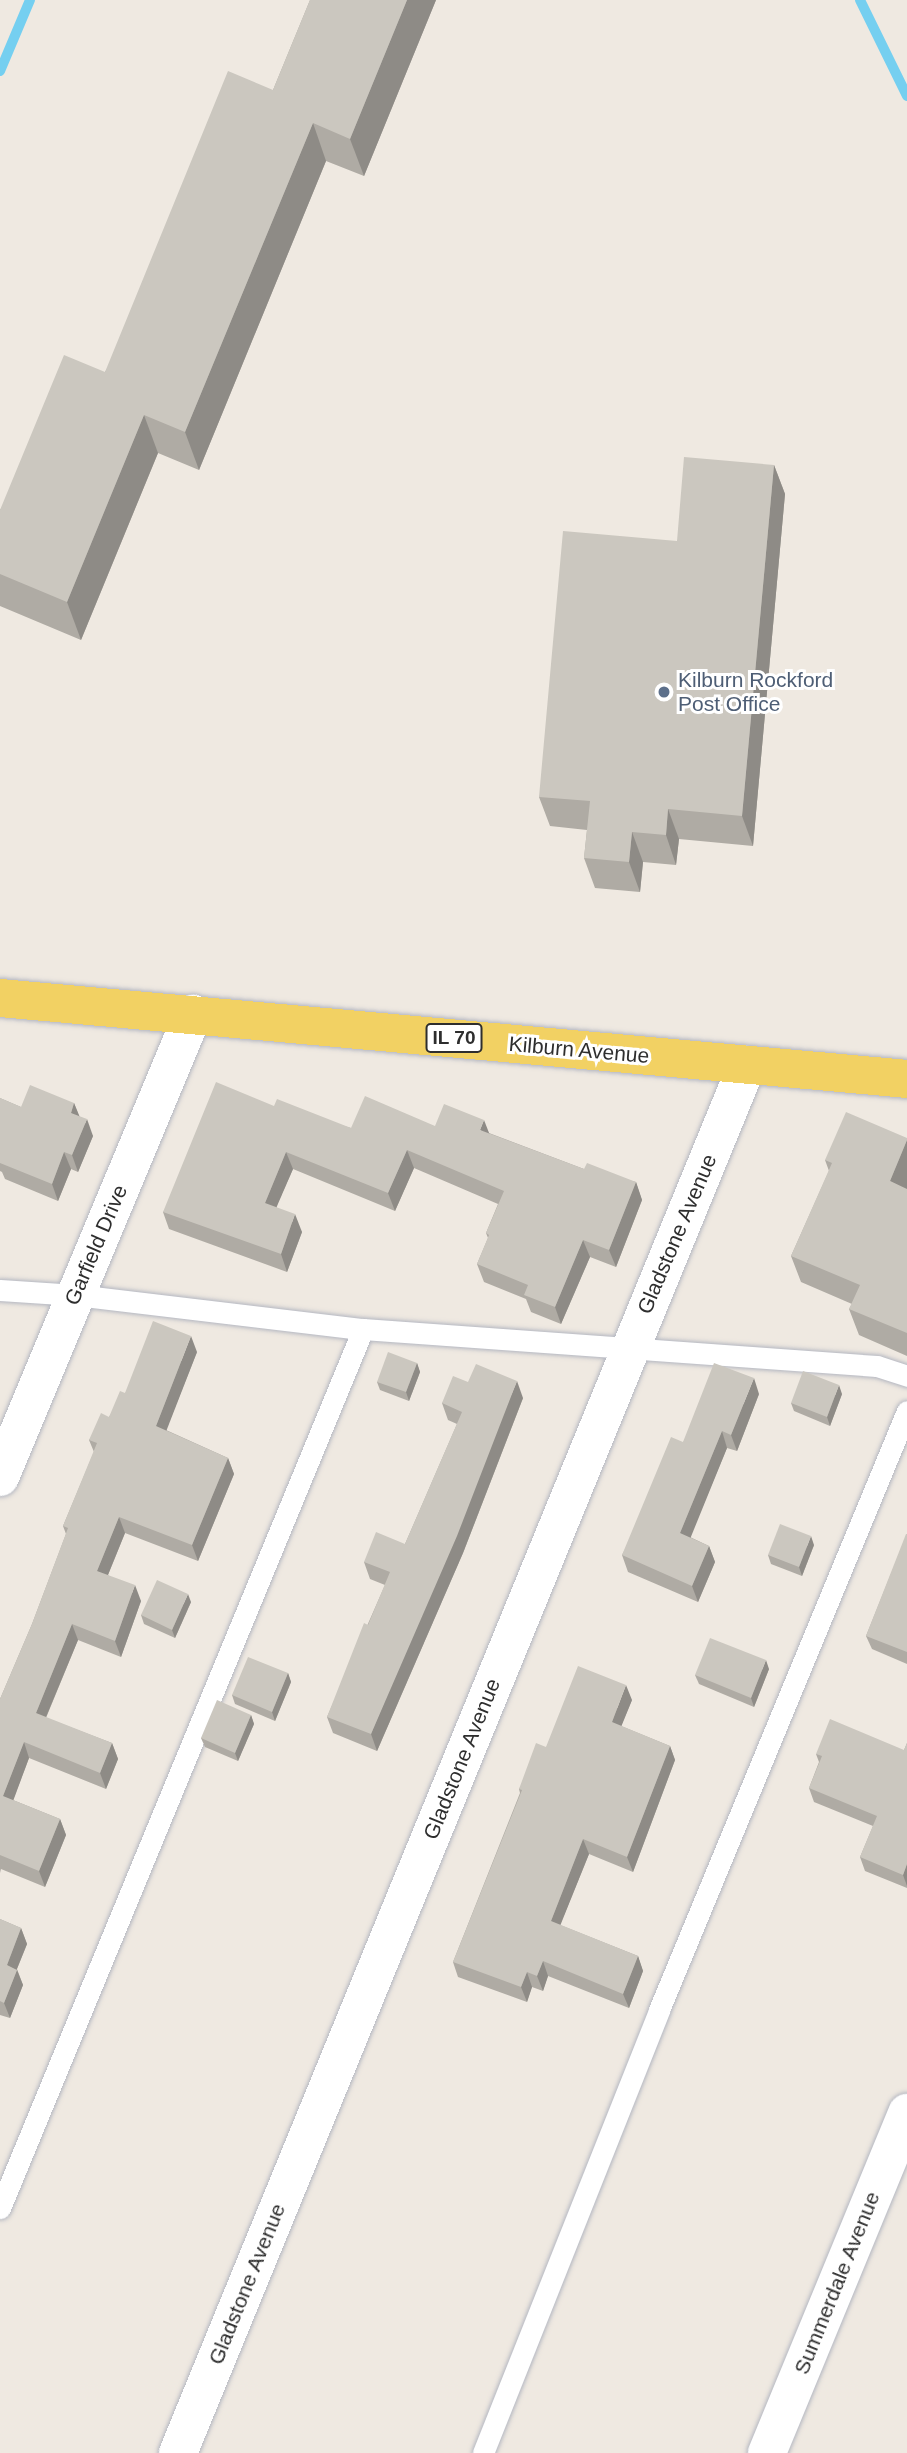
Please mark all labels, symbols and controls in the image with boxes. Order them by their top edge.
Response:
place label: Kilburn Rockford Post Office [678,667,833,717]
marker: Kilburn Rockford Post Office [656,684,672,700]
road number: IL 70 [424,1022,484,1054]
street label: Kilburn Avenue [507,1031,651,1069]
street label: Gladstone Avenue [632,1150,722,1318]
street label: Garfield Drive [59,1181,133,1309]
street label: Gladstone Avenue [418,1674,506,1844]
street label: Summerdale Avenue [789,2188,885,2378]
street label: Gladstone Avenue [203,2199,291,2369]

